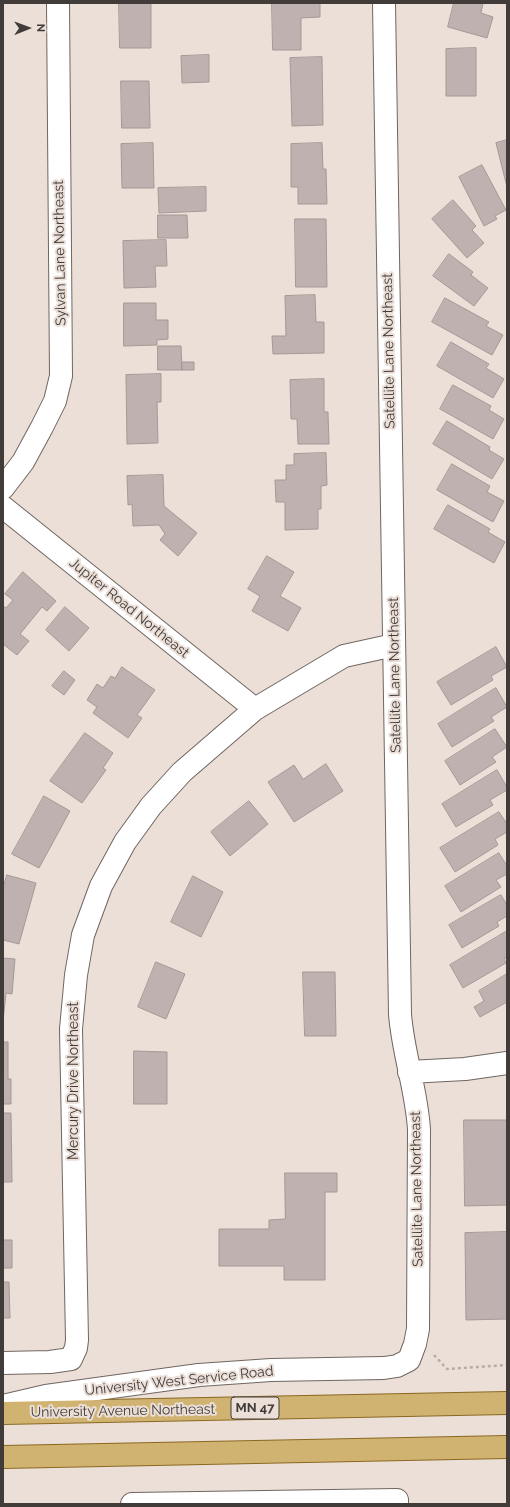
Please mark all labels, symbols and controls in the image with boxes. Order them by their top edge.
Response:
north arrow [8,8,48,48]
text: N [34,23,47,32]
street label: Sylvan Lane Northeast [50,180,70,326]
street label: Satellite Lane Northeast [379,273,399,429]
street label: Jupiter Road Northeast [66,555,192,661]
street label: Satellite Lane Northeast [385,597,405,753]
street label: Mercury Drive Northeast [66,1002,82,1160]
street label: Satellite Lane Northeast [407,1111,427,1267]
street label: University West Service Road [84,1363,274,1399]
road number: MN 47 [231,1397,279,1419]
street label: University Avenue Northeast [31,1401,215,1421]

